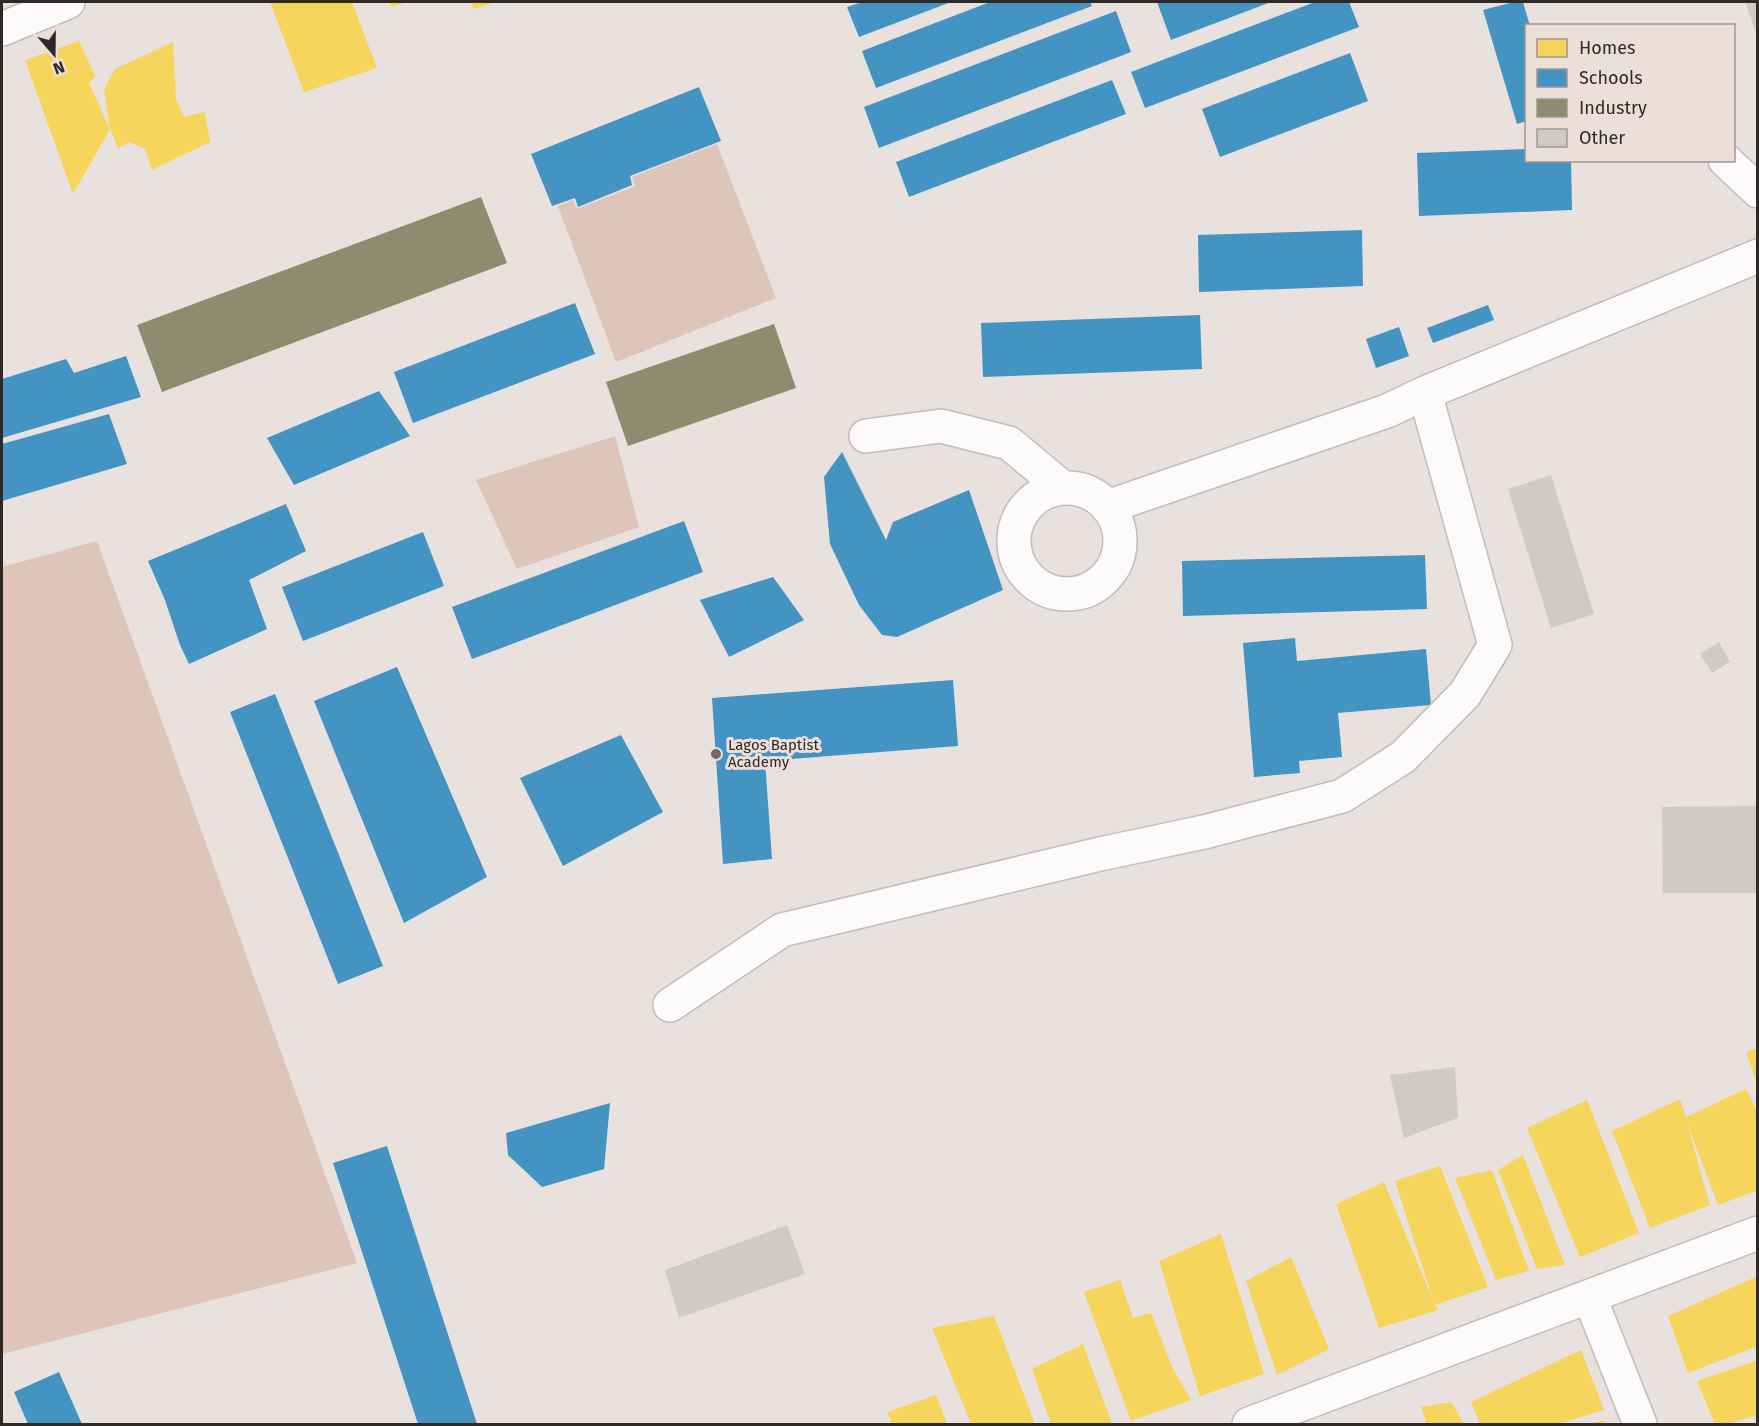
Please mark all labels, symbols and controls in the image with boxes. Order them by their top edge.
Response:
north arrow [24,24,84,84]
legend [1525,24,1735,162]
text: Homes [1579,37,1635,59]
text: N [51,57,67,78]
text: Schools [1579,67,1643,89]
text: Industry [1579,97,1647,119]
text: Other [1579,127,1625,149]
place label: Lagos Baptist Academy [728,736,819,771]
marker: Lagos Baptist Academy [709,747,723,761]

